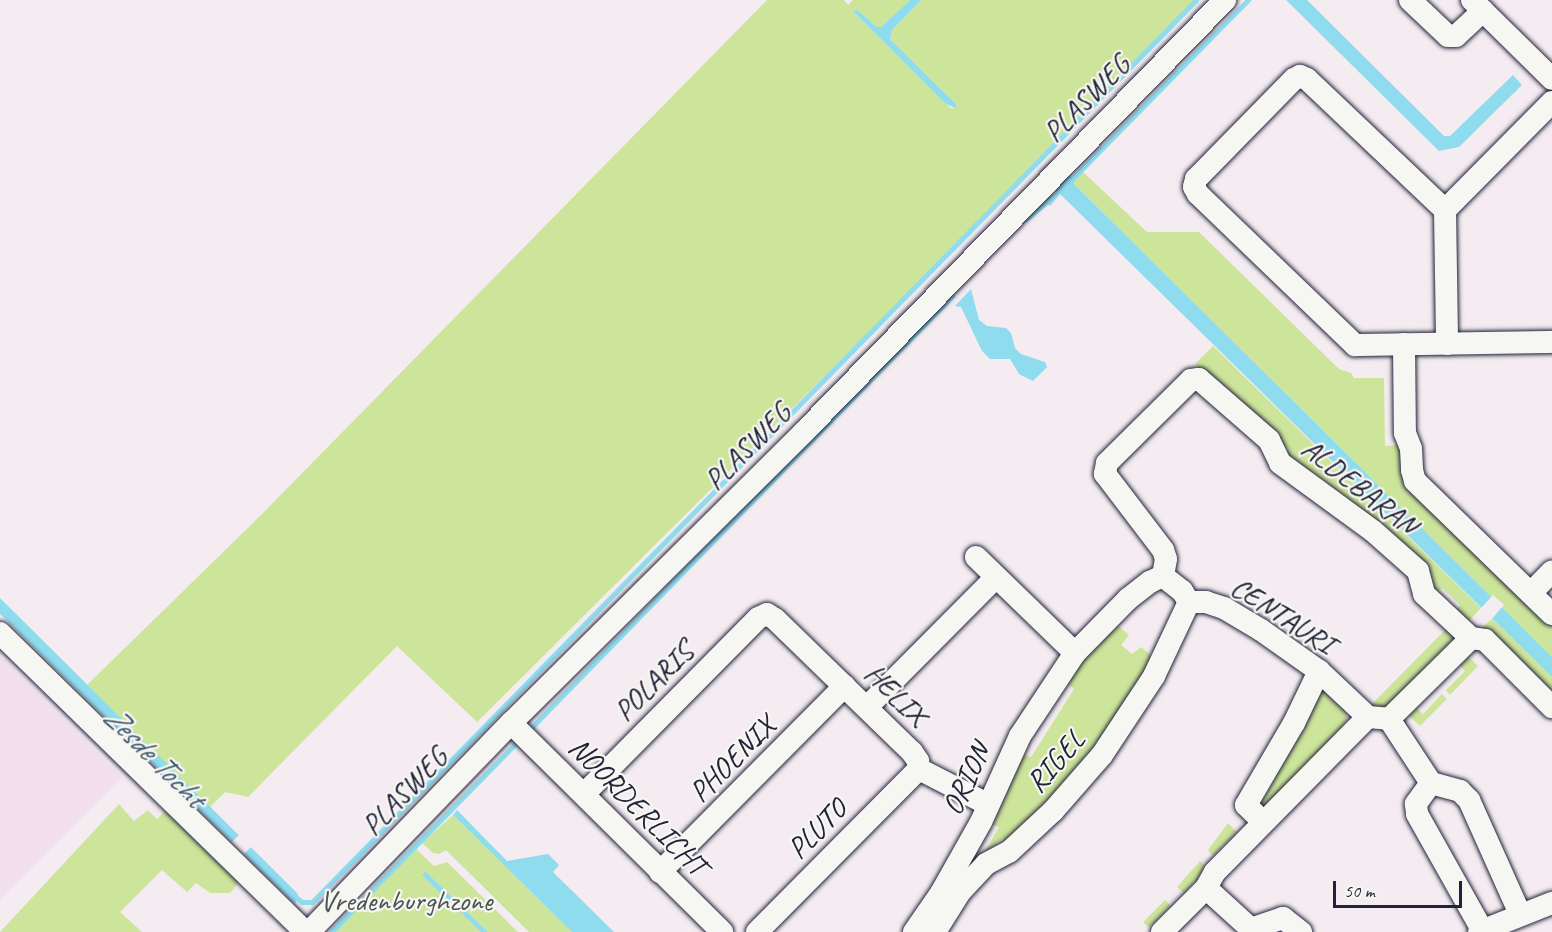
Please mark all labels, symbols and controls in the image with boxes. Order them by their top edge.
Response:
street label: PLASWEG [1035,47,1137,149]
street label: PLASWEG [696,395,798,497]
street label: ALDEBARAN [1295,430,1425,542]
street label: CENTAURI [1224,568,1342,662]
street label: POLARIS [606,634,700,728]
street label: HELIX [857,655,935,733]
water label: Zesde Tocht [96,699,212,815]
street label: PHOENIX [681,708,783,810]
street label: RIGEL [1018,722,1092,800]
street label: NOORDERLICHT [561,729,715,883]
street label: ORION [934,738,998,820]
street label: PLASWEG [353,739,455,843]
street label: PLUTO [780,792,854,866]
scale bar [1336,869,1465,907]
text: 50 m [1344,880,1375,902]
park label: Vredenburghzone [320,882,492,918]

